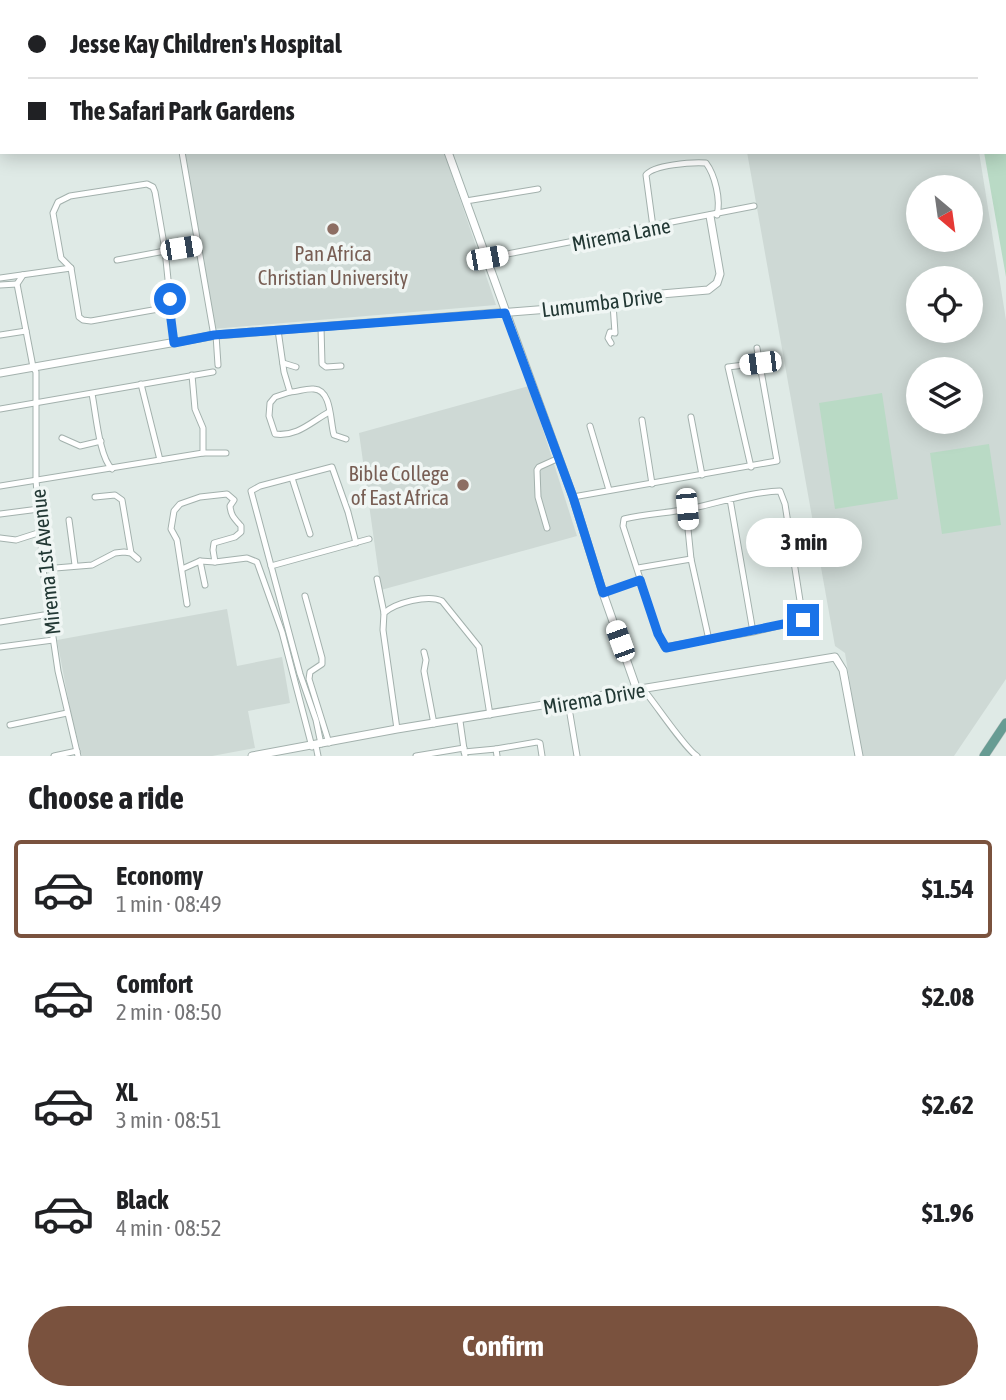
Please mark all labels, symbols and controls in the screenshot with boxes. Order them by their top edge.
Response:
text: Jesse Kay Children's Hospital [70,29,342,59]
text: The Safari Park Gardens [70,96,295,126]
north arrow [906,175,984,252]
map controls [906,175,983,434]
street label: Mirema Lane [570,213,672,255]
marker: Pan Africa Christian University [325,221,341,237]
car [159,234,204,262]
place label: Pan Africa Christian University [258,241,408,289]
car [465,244,510,272]
button: locate [906,266,983,343]
route start [154,283,186,315]
street label: Lumumba Drive [540,283,664,321]
car [738,350,783,376]
button: layers [906,357,983,434]
place label: Bible College of East Africa [349,461,449,509]
marker: Bible College of East Africa [455,477,471,493]
car [675,487,700,531]
street label: Mirema 1st Avenue [25,488,65,636]
callout: 3 min [745,518,861,568]
text: 3 min [781,529,827,555]
route end [787,604,819,636]
car [603,618,638,664]
street label: Mirema Drive [541,677,647,719]
text: Choose a ride [28,779,184,816]
icon: car [32,858,95,921]
text: Economy [116,861,203,891]
text: $1.54 [922,874,974,904]
text: 1 min · 08:49 [116,891,222,917]
icon: car [32,966,95,1029]
text: Comfort [116,969,193,999]
text: $2.08 [922,982,974,1012]
text: 2 min · 08:50 [116,999,222,1025]
icon: car [32,1074,95,1137]
text: XL [116,1077,138,1107]
text: $2.62 [922,1090,974,1120]
text: 3 min · 08:51 [116,1107,222,1133]
icon: car [32,1182,95,1245]
text: Black [116,1185,168,1215]
text: $1.96 [922,1198,974,1228]
text: 4 min · 08:52 [116,1215,222,1241]
button: Confirm [28,1306,978,1386]

